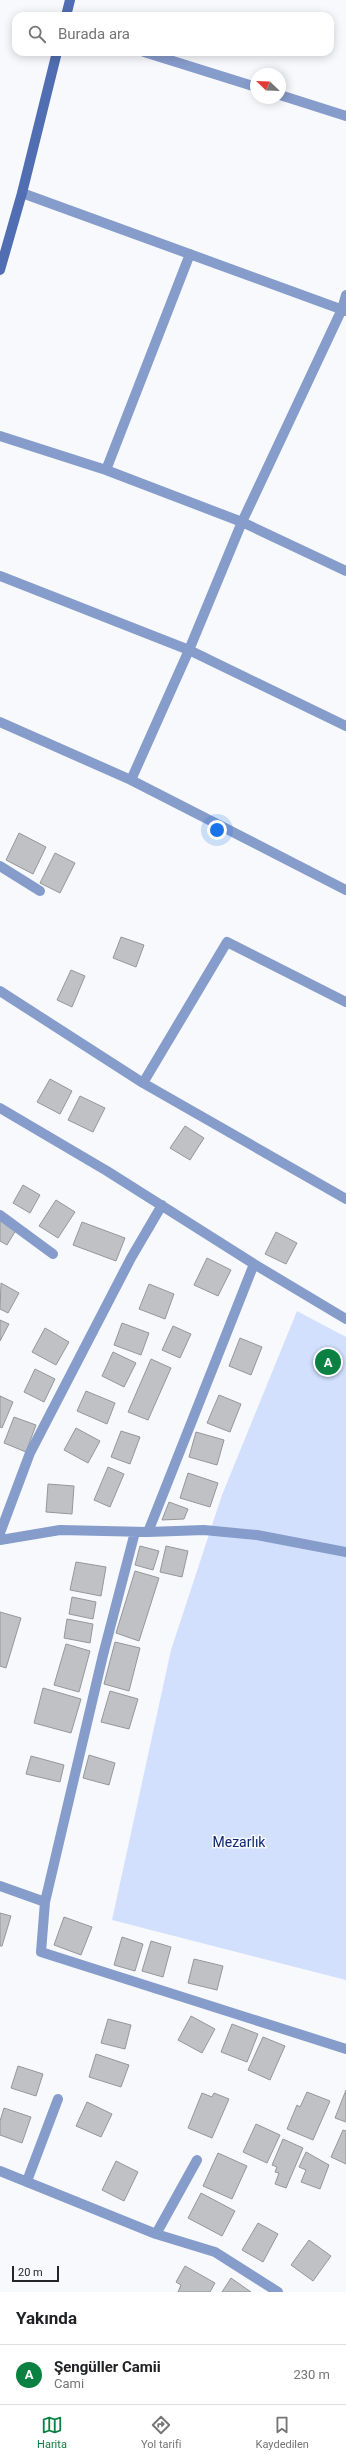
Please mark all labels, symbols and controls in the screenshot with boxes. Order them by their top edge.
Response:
search box [12,12,334,56]
icon: search [26,23,48,45]
text: Burada ara [58,25,130,43]
north arrow [250,68,286,104]
your location [207,820,227,840]
pin: A [315,1347,341,1377]
park label: Mezarlık [213,1834,266,1850]
scale bar [12,2264,59,2283]
text: 20 m [18,2266,43,2279]
text: Yakında [16,2308,77,2328]
text: Şengüller Camii [54,2358,161,2376]
text: A [25,2367,33,2382]
text: 230 m [293,2367,330,2382]
text: Cami [54,2376,84,2391]
tab: Harita [37,2414,67,2451]
tab: Yol tarifi [141,2414,181,2451]
tab: Kaydedilen [255,2414,309,2451]

